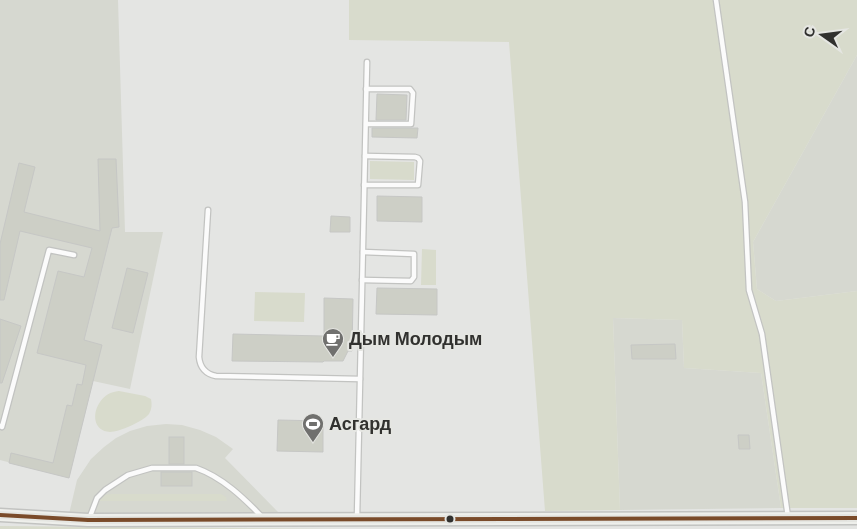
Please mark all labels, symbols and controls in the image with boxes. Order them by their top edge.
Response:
north arrow [797,10,847,60]
text: С [799,25,819,39]
cafe icon: Дым Молодым [321,327,345,358]
place label: Дым Молодым [349,327,482,351]
sports icon: Асгард [301,412,325,443]
place label: Асгард [329,412,392,436]
unlabelled marker [445,514,455,524]

